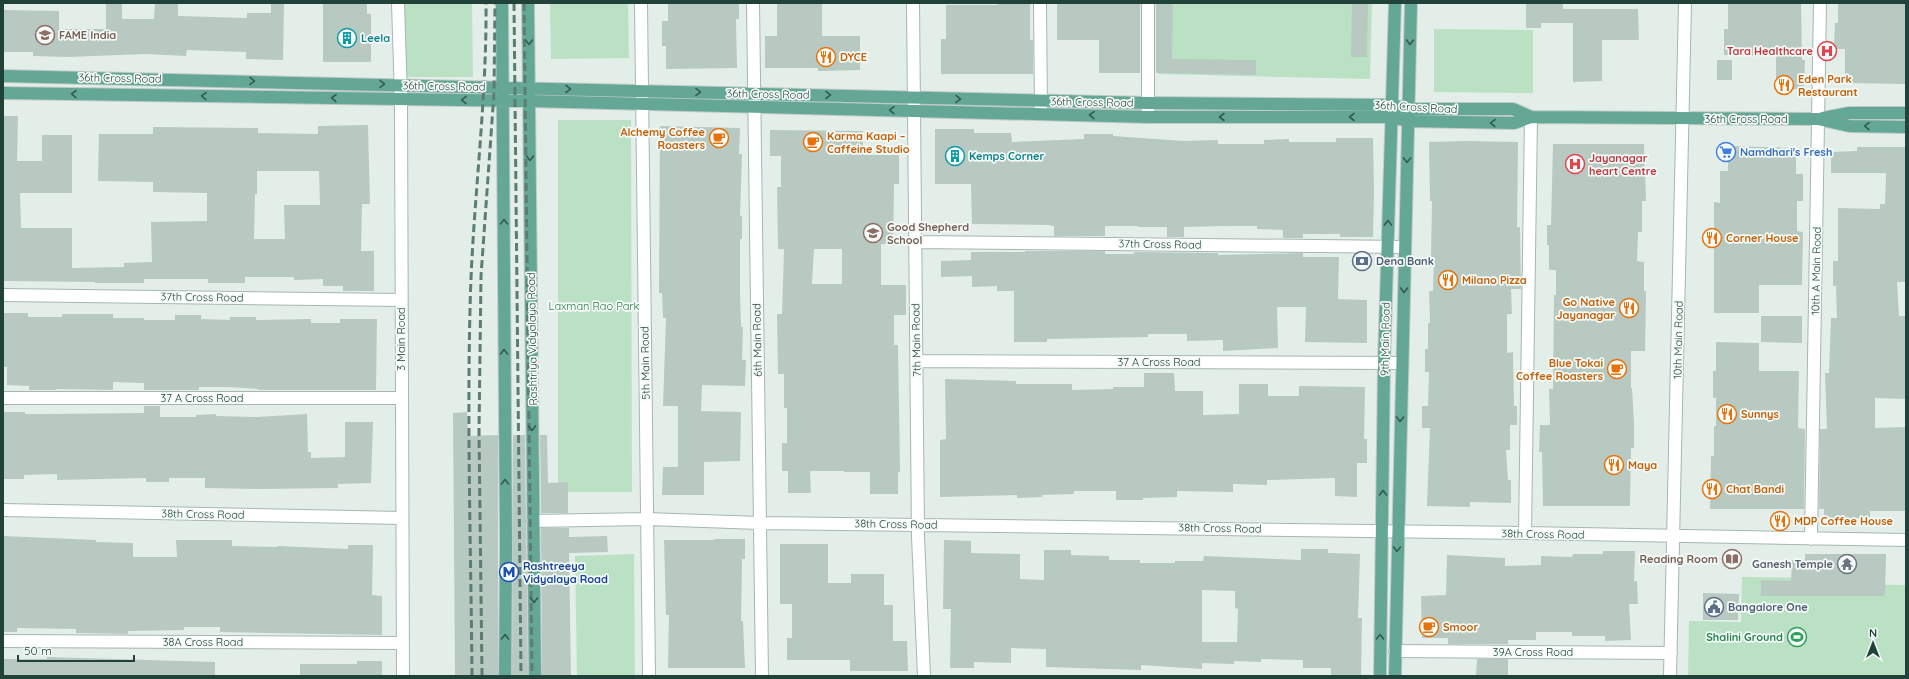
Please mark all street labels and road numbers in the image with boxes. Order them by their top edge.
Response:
street label: 36th Cross Road [78,70,162,86]
street label: 36th Cross Road [402,78,486,94]
street label: 36th Cross Road [726,86,810,102]
street label: 36th Cross Road [1050,94,1134,110]
street label: 36th Cross Road [1374,98,1458,116]
street label: 36th Cross Road [1704,112,1788,126]
street label: 10th A Main Road [1808,227,1824,315]
street label: 37th Cross Road [1118,236,1202,252]
street label: Rashtriya Vidyalaya Road [524,272,540,406]
street label: 37th Cross Road [160,289,244,305]
street label: 10th Main Road [1670,301,1686,379]
street label: 9th Main Road [1377,302,1393,376]
street label: 6th Main Road [749,303,765,377]
street label: 7th Main Road [908,303,924,377]
street label: 3 Main Road [394,307,408,371]
street label: 5th Main Road [637,326,653,400]
street label: 37 A Cross Road [1118,355,1200,369]
street label: 37 A Cross Road [161,391,243,405]
street label: 38th Cross Road [161,506,245,522]
street label: 38th Cross Road [854,516,938,532]
street label: 38th Cross Road [1178,520,1262,536]
street label: 38th Cross Road [1501,526,1585,542]
street label: 38A Cross Road [163,635,243,649]
street label: 39A Cross Road [1493,645,1573,659]

